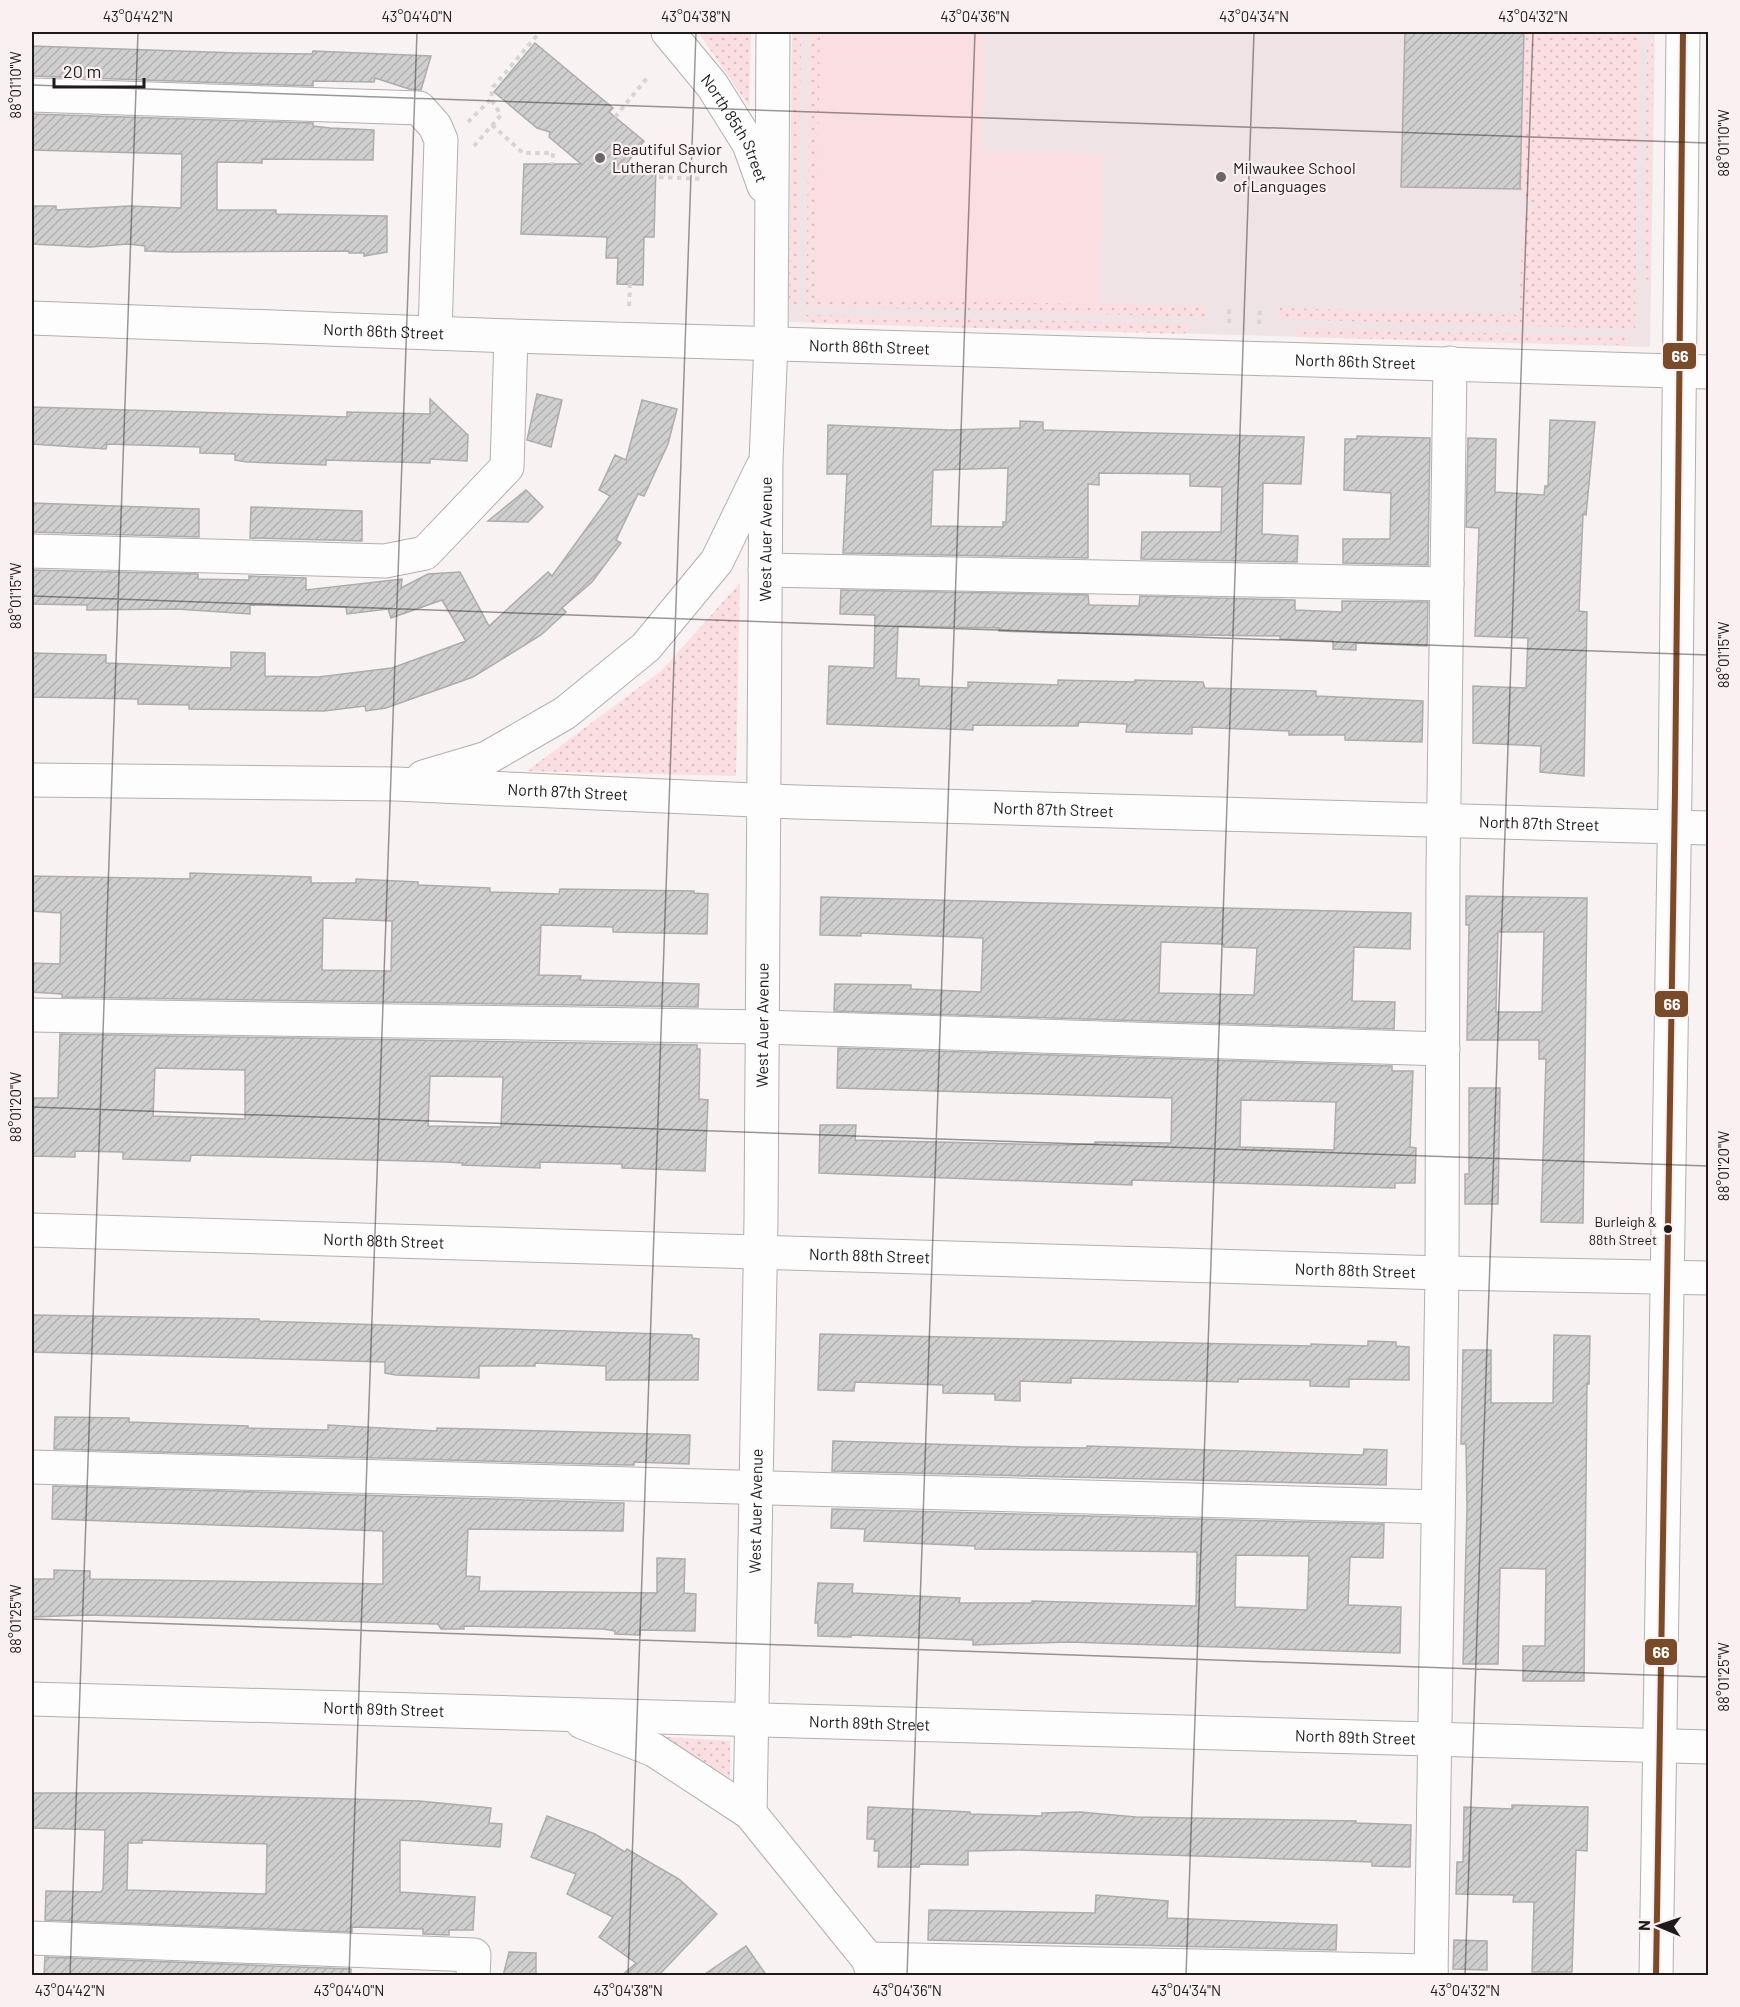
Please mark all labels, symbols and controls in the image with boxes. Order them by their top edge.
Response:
text: 43°04'42"N [103,7,173,25]
text: 43°04'40"N [382,7,452,25]
text: 43°04'38"N [661,7,731,25]
text: 43°04'36"N [940,7,1010,25]
text: 43°04'34"N [1219,7,1289,25]
text: 43°04'32"N [1498,7,1568,25]
text: 88°01'10"W [6,51,24,119]
scale bar [54,51,144,89]
text: 20 m [63,60,101,82]
street label: North 85th Street [698,70,772,185]
text: 88°01'10"W [1714,109,1732,177]
place label: Beautiful Savior Lutheran Church [612,139,728,176]
marker: Beautiful Savior Lutheran Church [593,151,607,165]
place label: Milwaukee School of Languages [1233,158,1356,195]
marker: Milwaukee School of Languages [1214,170,1228,184]
street label: North 86th Street [323,319,445,342]
street label: North 86th Street [809,335,930,358]
line badge: 66 [1662,342,1697,370]
text: 66 [1671,346,1689,365]
street label: North 86th Street [1294,350,1416,372]
street label: West Auer Avenue [755,477,775,602]
text: 88°01'15"W [6,563,24,629]
text: 88°01'15"W [1714,622,1732,688]
street label: North 87th Street [507,779,628,803]
street label: North 87th Street [993,798,1114,820]
street label: North 87th Street [1479,811,1600,834]
street label: West Auer Avenue [752,962,772,1088]
line badge: 66 [1654,990,1689,1018]
text: 66 [1663,994,1681,1013]
text: 88°01'20"W [6,1072,24,1142]
text: 88°01'20"W [1714,1131,1732,1201]
place label: Burleigh & 88th Street [1589,1213,1657,1248]
marker: Burleigh & 88th Street [1662,1223,1674,1235]
street label: North 88th Street [323,1229,445,1252]
street label: North 88th Street [809,1244,931,1266]
street label: North 88th Street [1294,1259,1416,1281]
street label: West Auer Avenue [744,1448,766,1574]
text: 88°01'25"W [6,1584,24,1654]
line badge: 66 [1644,1638,1678,1666]
text: 66 [1652,1642,1670,1661]
text: 88°01'25"W [1714,1642,1732,1712]
street label: North 89th Street [323,1697,445,1720]
street label: North 89th Street [809,1711,931,1734]
street label: North 89th Street [1295,1725,1416,1748]
north arrow [1629,1896,1689,1956]
text: N [1634,1920,1653,1931]
text: 43°04'42"N [35,1981,105,1999]
text: 43°04'40"N [314,1981,384,1999]
text: 43°04'38"N [593,1981,663,1999]
text: 43°04'36"N [872,1981,942,1999]
text: 43°04'34"N [1151,1981,1221,1999]
text: 43°04'32"N [1430,1981,1500,1999]

